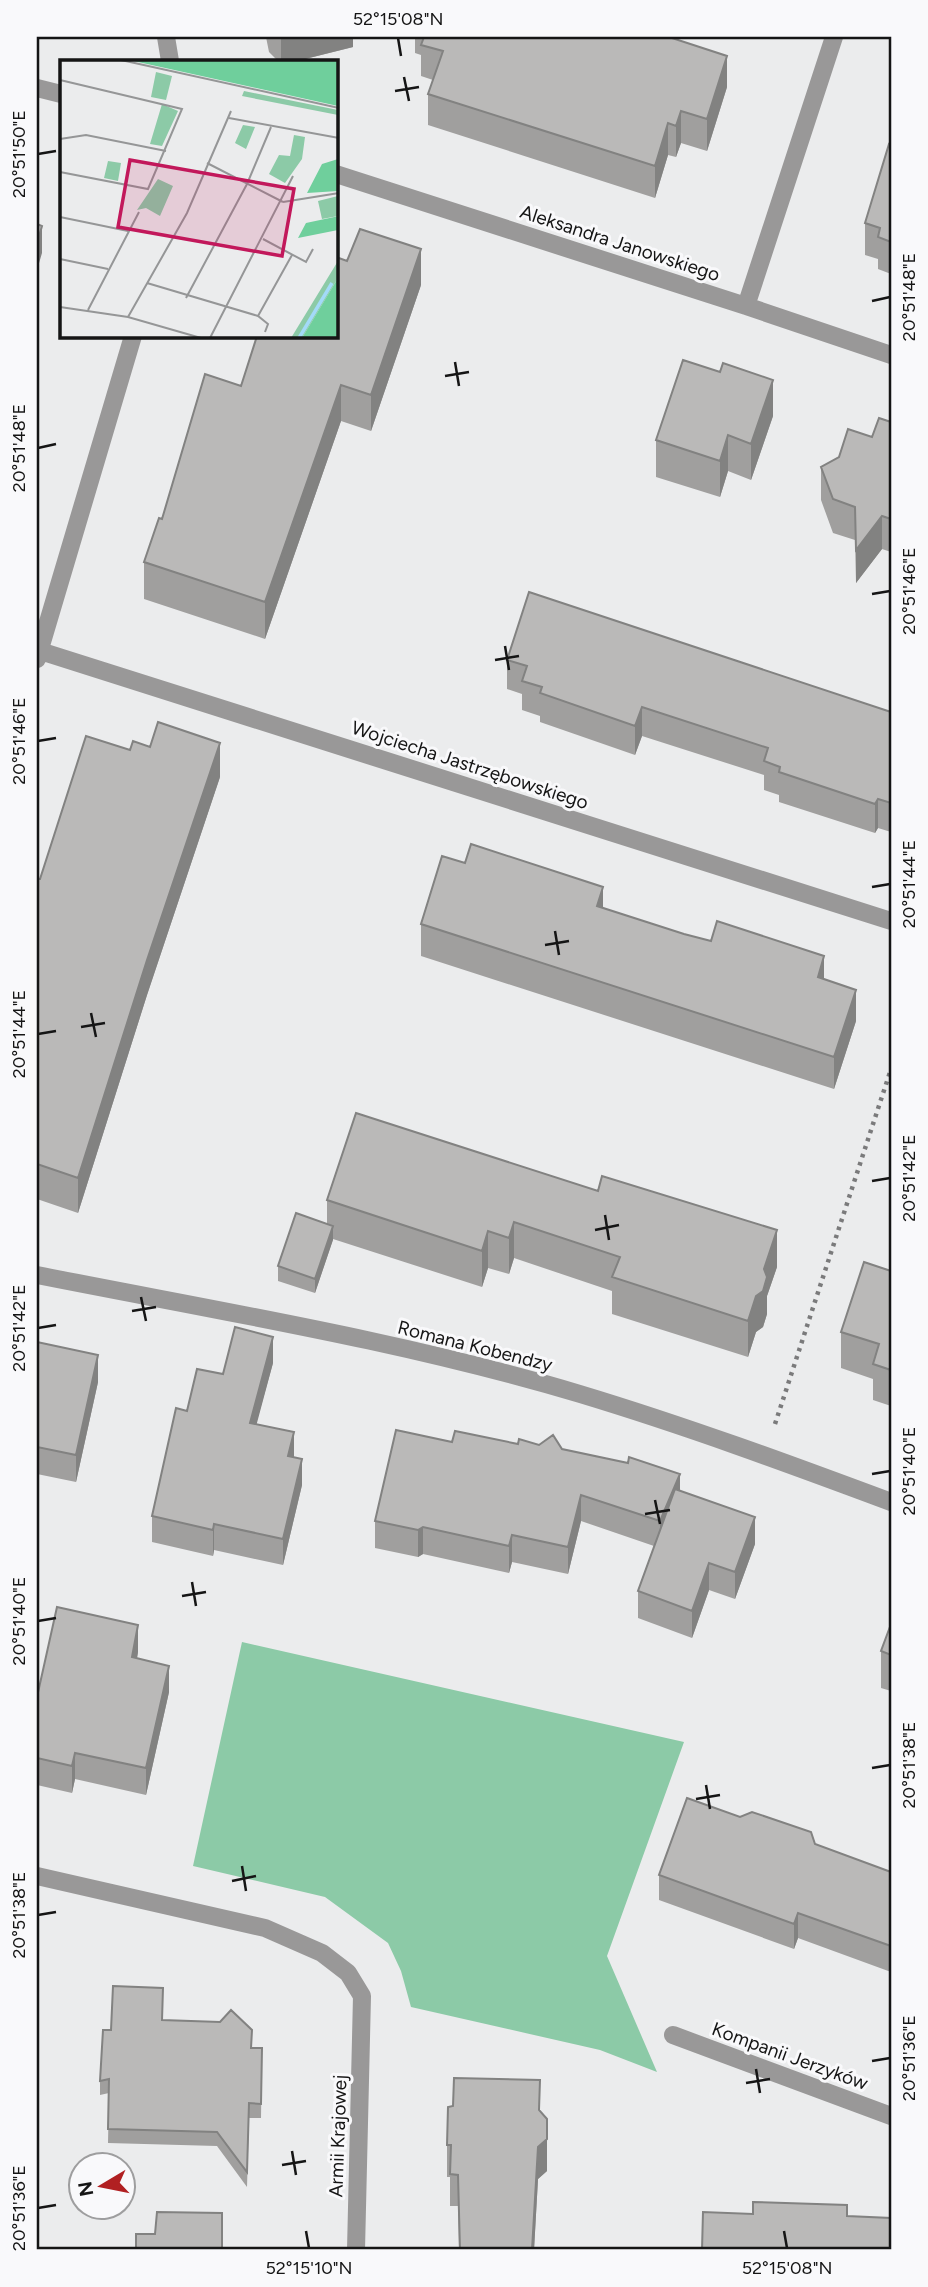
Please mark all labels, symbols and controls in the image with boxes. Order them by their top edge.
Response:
text: 52°15'08"N [353,8,443,30]
inset map [60,60,338,338]
text: 20°51'50"E [8,110,30,198]
street label: Aleksandra Janowskiego [517,200,723,286]
text: 20°51'48"E [898,253,920,341]
text: 20°51'48"E [8,404,30,492]
text: 20°51'46"E [898,547,920,635]
text: 20°51'46"E [8,697,30,785]
street label: Wojciecha Jastrzębowskiego [349,716,591,814]
text: 20°51'44"E [898,840,920,928]
text: 20°51'44"E [8,990,30,1078]
text: 20°51'42"E [898,1134,920,1222]
text: 20°51'42"E [8,1284,30,1372]
street label: Romana Kobendzy [395,1316,555,1376]
text: 20°51'40"E [898,1427,920,1515]
text: 20°51'40"E [8,1577,30,1665]
text: 20°51'38"E [898,1722,920,1808]
text: 20°51'38"E [8,1872,30,1958]
text: 20°51'36"E [898,2015,920,2101]
street label: Kompanii Jerzyków [709,2017,871,2095]
street label: Armii Krajowej [324,2074,352,2198]
north arrow [66,2150,136,2220]
text: 20°51'36"E [8,2165,30,2251]
text: N [73,2180,98,2198]
text: 52°15'10"N [265,2257,353,2279]
text: 52°15'08"N [742,2257,832,2279]

